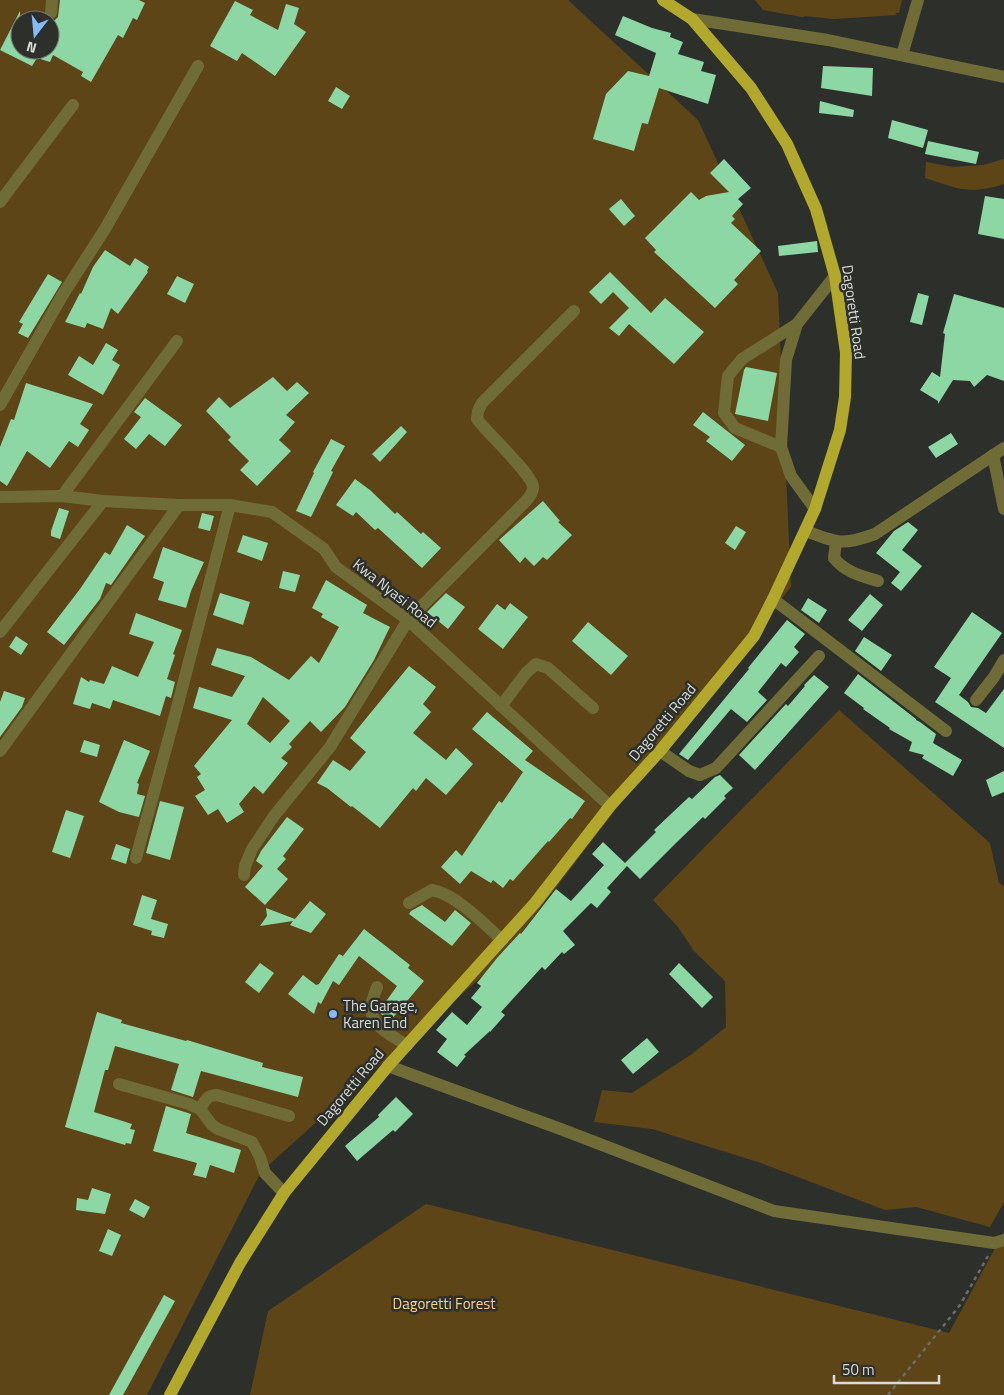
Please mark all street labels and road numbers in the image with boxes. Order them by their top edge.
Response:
street label: Dagoretti Road [836,263,872,361]
street label: Kwa Nyasi Road [348,553,442,633]
street label: Dagoretti Road [623,678,701,766]
street label: Dagoretti Road [311,1043,389,1131]

